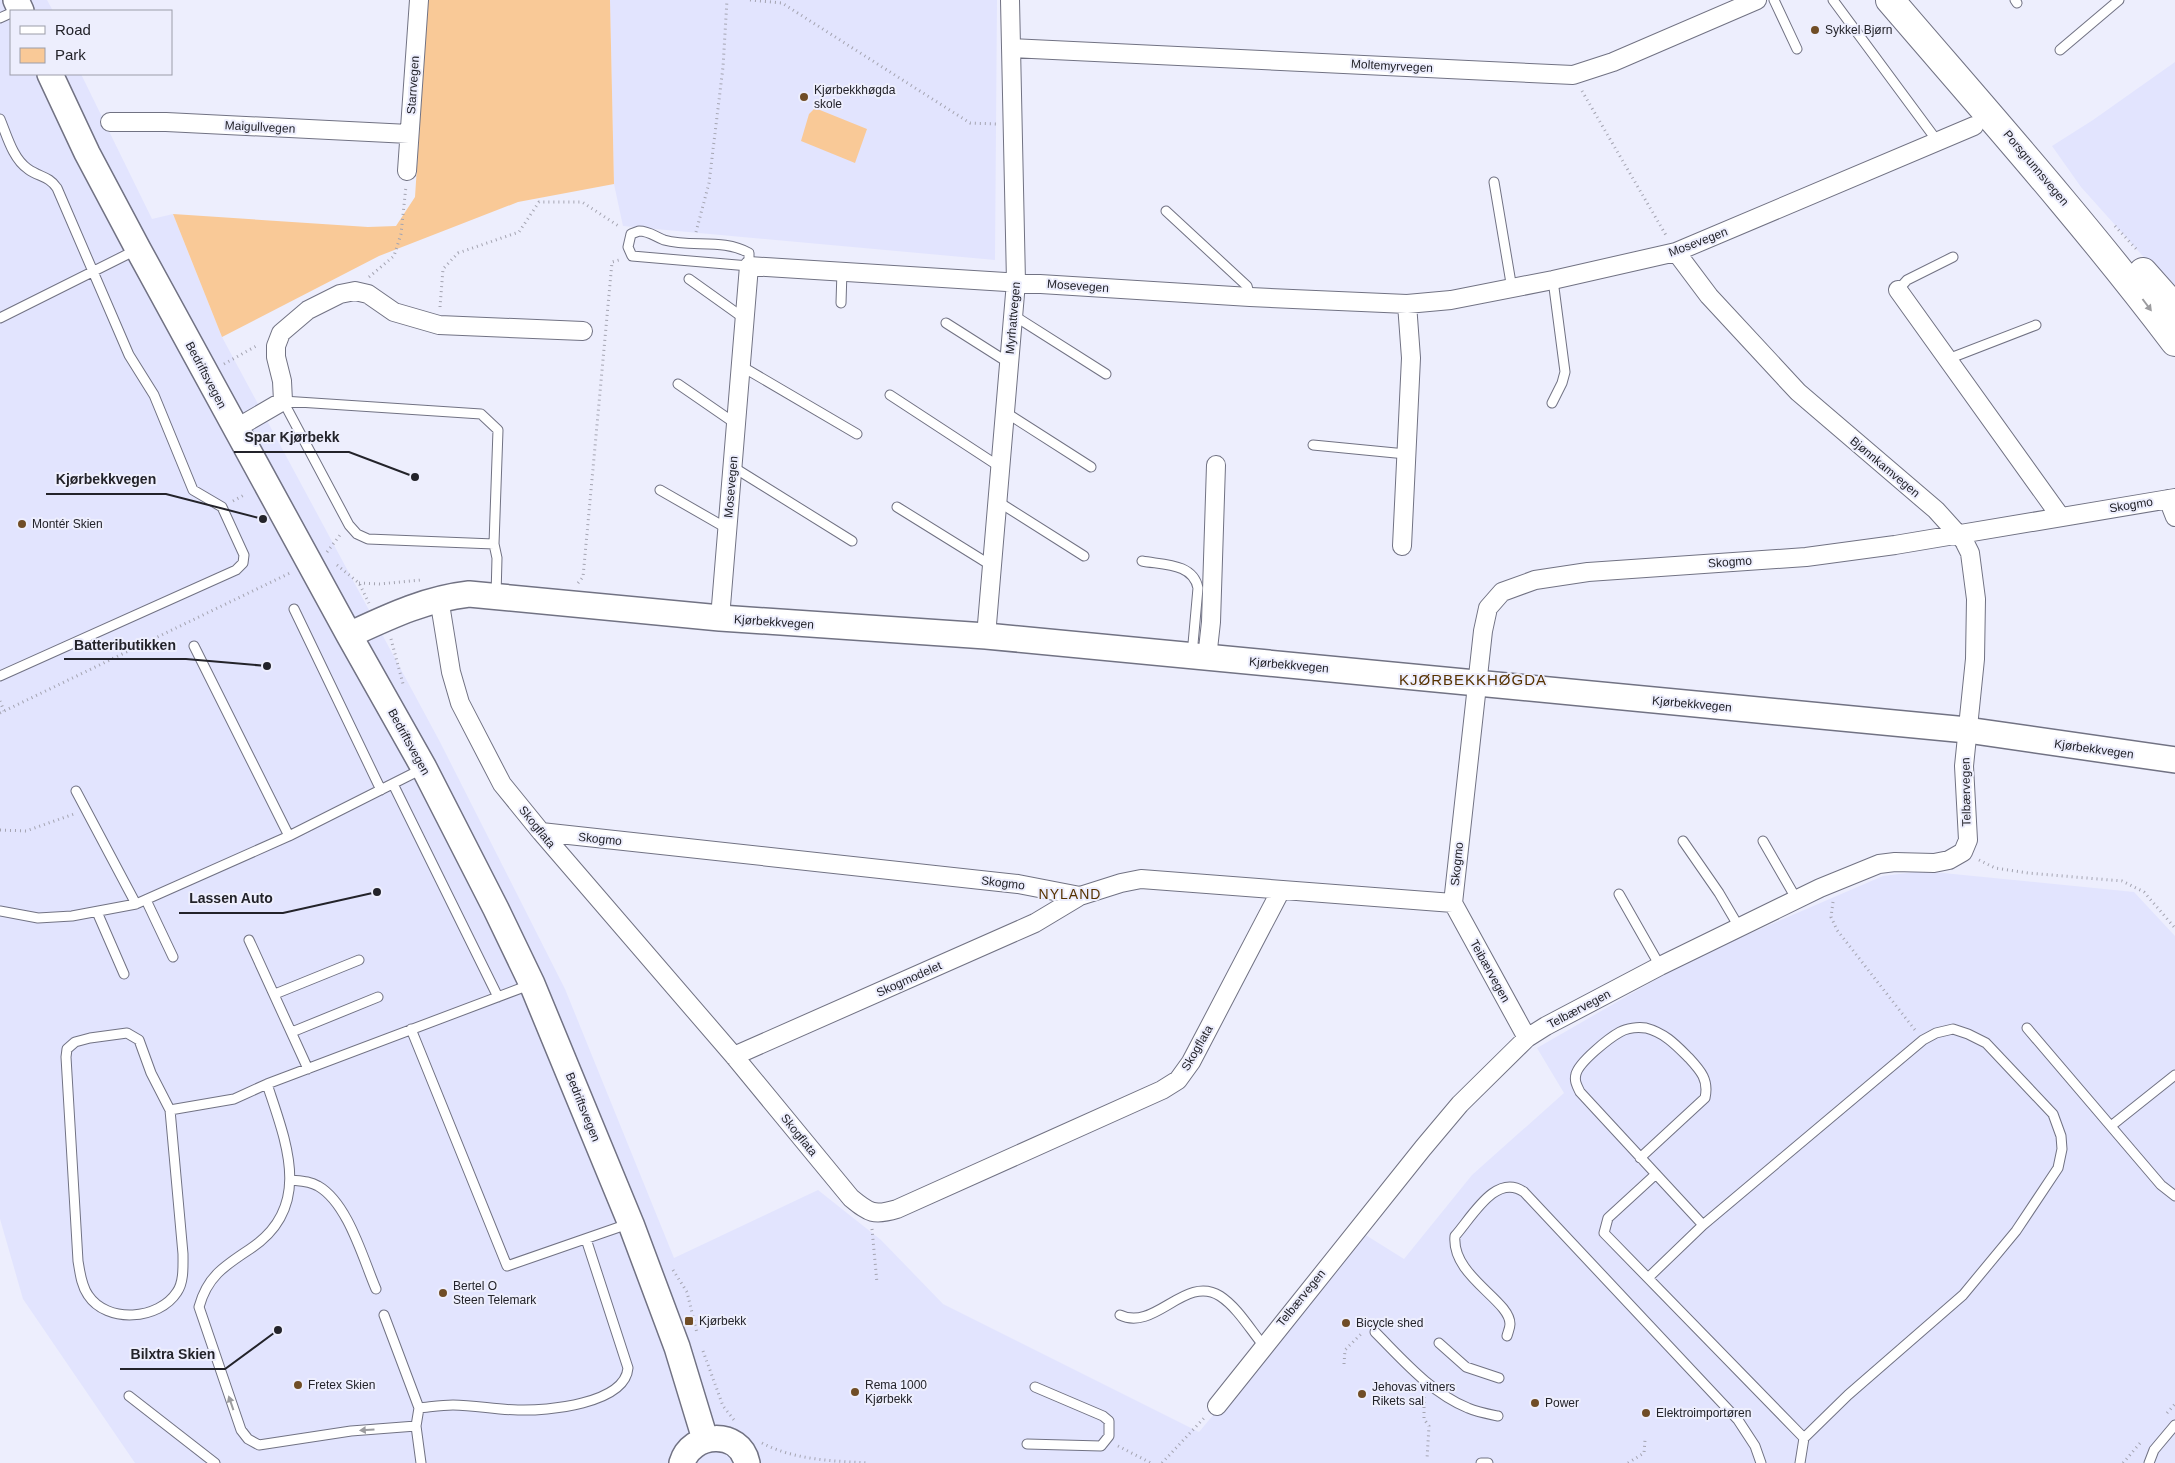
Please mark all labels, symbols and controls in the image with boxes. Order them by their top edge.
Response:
legend [10,10,172,75]
text: Road [55,21,91,38]
place label: Sykkel Bjørn [1825,23,1892,37]
marker: Sykkel Bjørn [1809,24,1821,36]
text: Park [55,46,86,63]
street label: Starrvegen [404,55,422,115]
street label: Moltemyrvegen [1351,57,1433,75]
place label: Kjørbekkhøgda skole [814,83,896,111]
marker: Kjørbekkhøgda skole [798,91,810,103]
street label: Maigullvegen [224,118,296,136]
street label: Porsgrunnsvegen [2000,127,2072,209]
street label: Mosevegen [1667,224,1729,260]
street label: Mosevegen [1047,277,1109,295]
street label: Myrhattvegen [1003,281,1023,355]
one-way arrow [2142,298,2153,311]
street label: Bedriftsvegen [183,339,229,411]
callout: Spar Kjørbekk [234,423,349,452]
text: Spar Kjørbekk [245,429,340,445]
street label: Bjønnkamvegen [1847,434,1923,500]
street label: Mosevegen [721,455,741,519]
callout: Kjørbekkvegen [46,465,166,494]
text: Kjørbekkvegen [56,471,156,487]
street label: Skogmo [2108,495,2154,515]
place label: Montér Skien [32,517,103,531]
marker: Montér Skien [16,518,28,530]
street label: Skogmo [1708,553,1753,571]
street label: Kjørbekkvegen [734,612,814,632]
callout: Batteributikken [64,630,186,659]
text: Batteributikken [74,637,176,653]
street label: Kjørbekkvegen [1249,655,1329,675]
district label: KJØRBEKKHØGDA [1399,671,1547,688]
street label: Kjørbekkvegen [1652,694,1732,714]
street label: Bedriftsvegen [385,707,433,777]
street label: Kjørbekkvegen [2053,736,2135,762]
street label: Telbærvegen [1958,757,1974,827]
street label: Skogflata [516,803,558,851]
street label: Skogmo [577,830,623,848]
street label: Skogmo [1448,841,1466,887]
street label: Skogmo [980,873,1026,893]
callout: Lassen Auto [179,884,283,913]
district label: NYLAND [1039,886,1101,902]
text: Lassen Auto [189,890,273,906]
street label: Teibærvegen [1467,937,1513,1005]
street label: Skogmodelet [874,958,944,1000]
street label: Telbærvegen [1545,987,1613,1031]
street label: Skogflata [1178,1023,1216,1073]
street label: Bedriftsvegen [563,1070,603,1144]
street label: Skogflata [778,1111,820,1159]
street label: Telbærvegen [1274,1267,1328,1329]
place label: Bertel O Steen Telemark [453,1279,537,1307]
marker: Bertel O Steen Telemark [437,1287,449,1299]
place label: Kjørbekk [699,1314,747,1328]
marker: Kjørbekk [683,1315,695,1327]
place label: Bicycle shed [1356,1316,1423,1330]
marker: Bicycle shed [1340,1317,1352,1329]
callout: Bilxtra Skien [120,1340,225,1369]
text: Bilxtra Skien [131,1346,215,1362]
place label: Fretex Skien [308,1378,375,1392]
place label: Rema 1000 Kjørbekk [865,1378,927,1406]
marker: Fretex Skien [292,1379,304,1391]
place label: Jehovas vitners Rikets sal [1372,1380,1455,1408]
marker: Rema 1000 Kjørbekk [849,1386,861,1398]
marker: Jehovas vitners Rikets sal [1356,1388,1368,1400]
one-way arrow [227,1395,235,1410]
place label: Power [1545,1396,1579,1410]
marker: Power [1529,1397,1541,1409]
place label: Elektroimportøren [1656,1406,1751,1420]
marker: Elektroimportøren [1640,1407,1652,1419]
one-way arrow [359,1426,375,1434]

